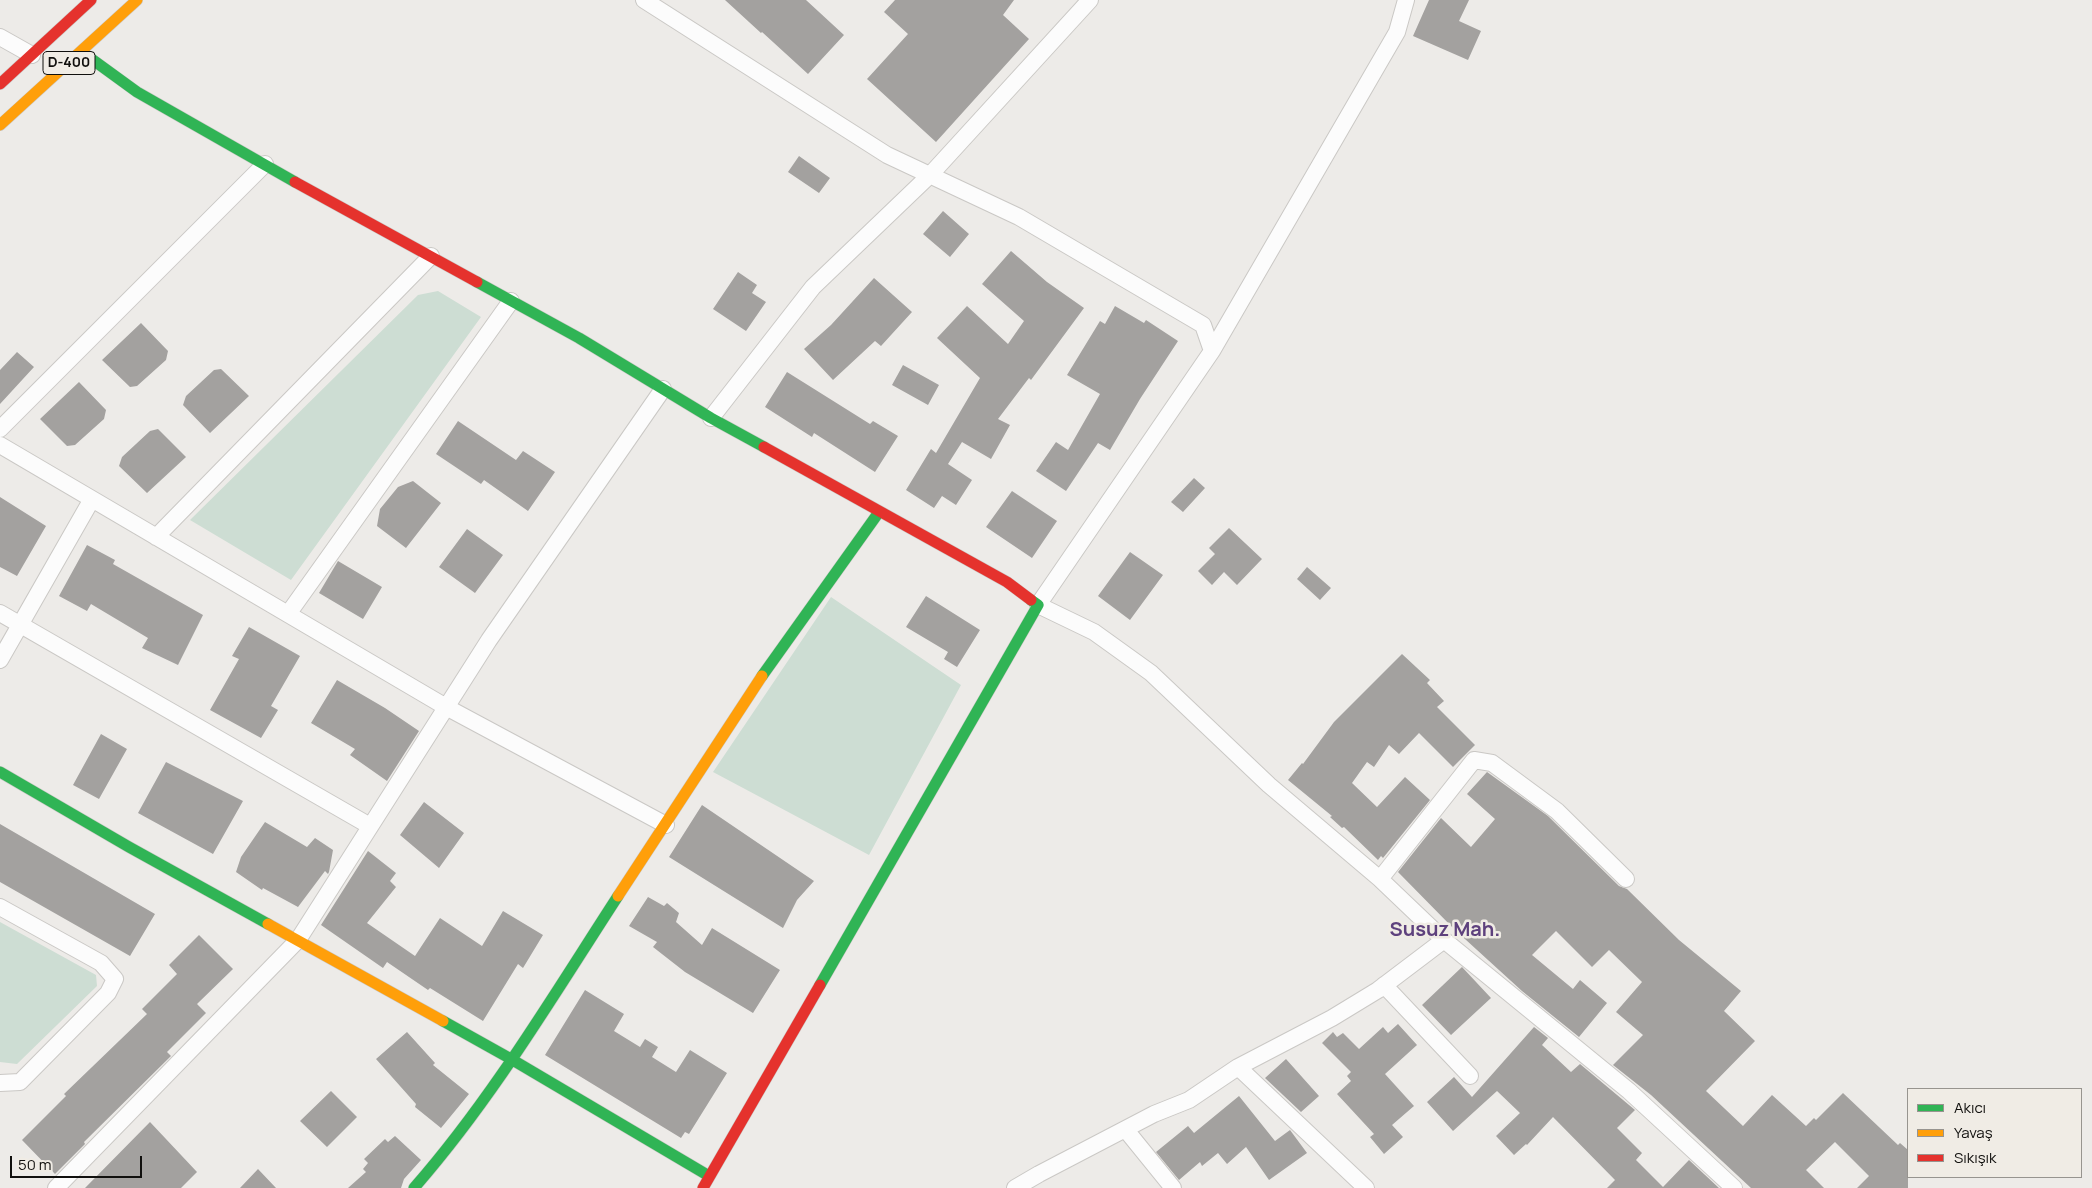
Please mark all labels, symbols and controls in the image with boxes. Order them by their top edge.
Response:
road number: D-400 [43,52,95,74]
district label: Susuz Mah. [1390,918,1500,942]
legend [1907,1088,2082,1178]
text: Akıcı [1954,1097,1986,1118]
text: Yavaş [1954,1122,1993,1143]
scale bar [12,1146,145,1178]
text: Sıkışık [1954,1147,1997,1168]
text: 50 m [18,1154,52,1175]

